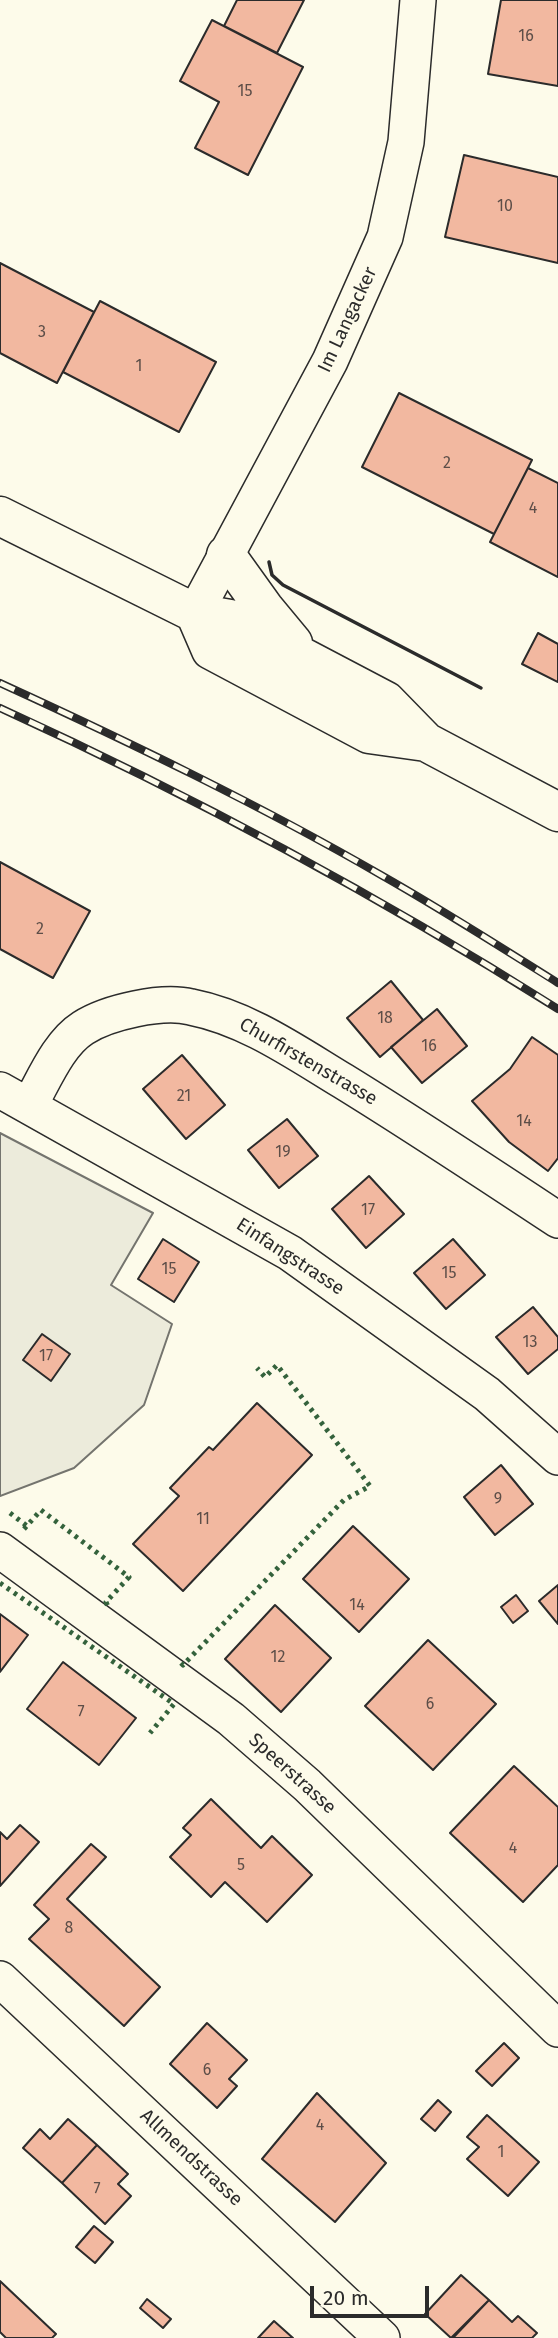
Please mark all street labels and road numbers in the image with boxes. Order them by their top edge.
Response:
street label: Im Langacker [314,264,382,376]
street label: Churfirstenstrasse [235,1013,381,1111]
street label: Einfangstrasse [232,1214,348,1300]
street label: Speerstrasse [244,1729,340,1819]
street label: Allmendstrasse [135,2105,247,2211]

